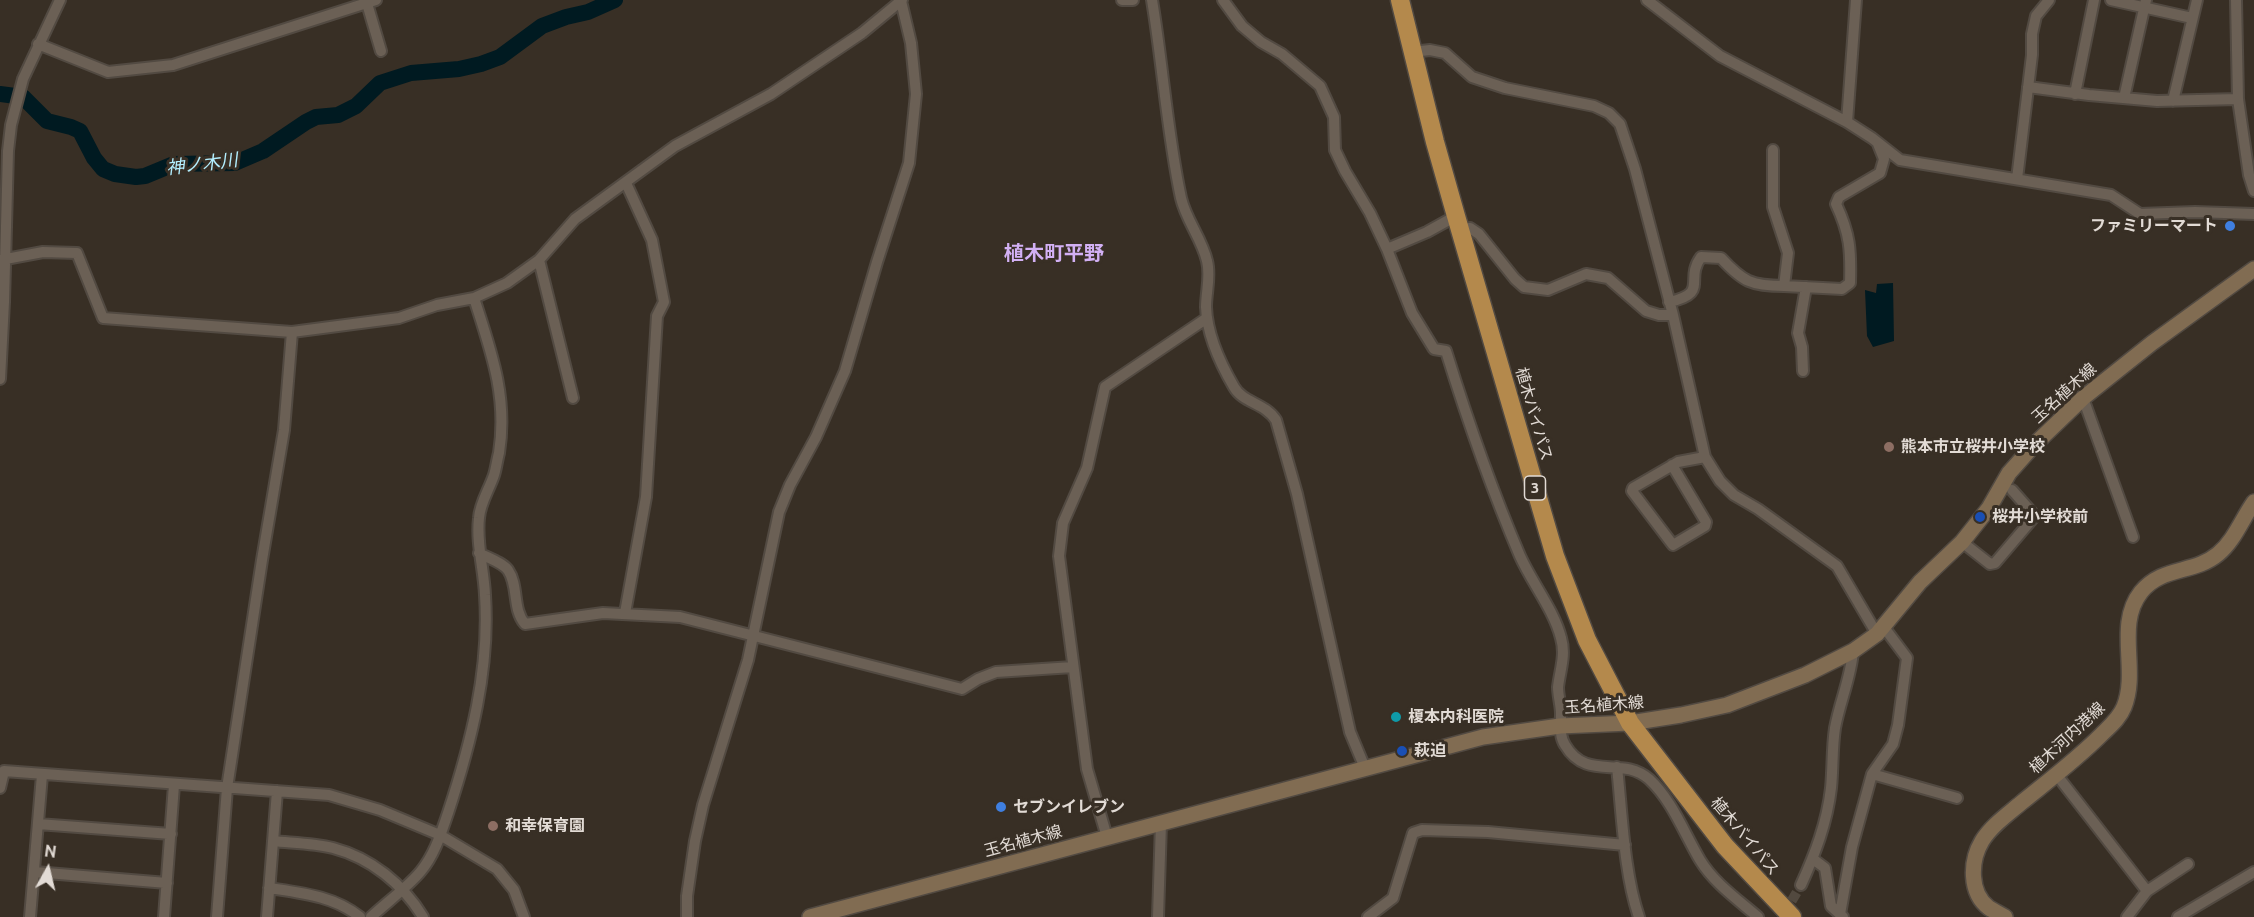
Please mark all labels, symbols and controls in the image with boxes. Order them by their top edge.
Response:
water label: 神ノ木川 [165,149,239,179]
place label: ファミリーマート [2090,216,2218,236]
marker: ファミリーマート [2223,219,2237,233]
district label: 植木町平野 [1004,241,1104,265]
street label: 玉名植木線 [2028,359,2100,427]
street label: 植木バイパス [1512,365,1556,463]
place label: 熊本市立桜井小学校 [1901,437,2045,457]
marker: 熊本市立桜井小学校 [1882,440,1896,454]
road number: 3 [1524,476,1546,500]
place label: 桜井小学校前 [1992,507,2088,527]
marker: 桜井小学校前 [1973,510,1987,524]
street label: 玉名植木線 [1563,693,1645,717]
street label: 植木河内港線 [2025,698,2109,778]
place label: 榎本内科医院 [1408,707,1504,727]
marker: 榎本内科医院 [1389,710,1403,724]
place label: 萩迫 [1414,741,1446,761]
marker: 萩迫 [1395,744,1409,758]
street label: 植木バイパス [1707,793,1783,879]
place label: セブンイレブン [1013,797,1125,817]
marker: セブンイレブン [994,800,1008,814]
place label: 和幸保育園 [505,816,585,836]
marker: 和幸保育園 [486,819,500,833]
street label: 玉名植木線 [982,821,1064,861]
north arrow [18,839,78,899]
text: N [43,841,58,861]

